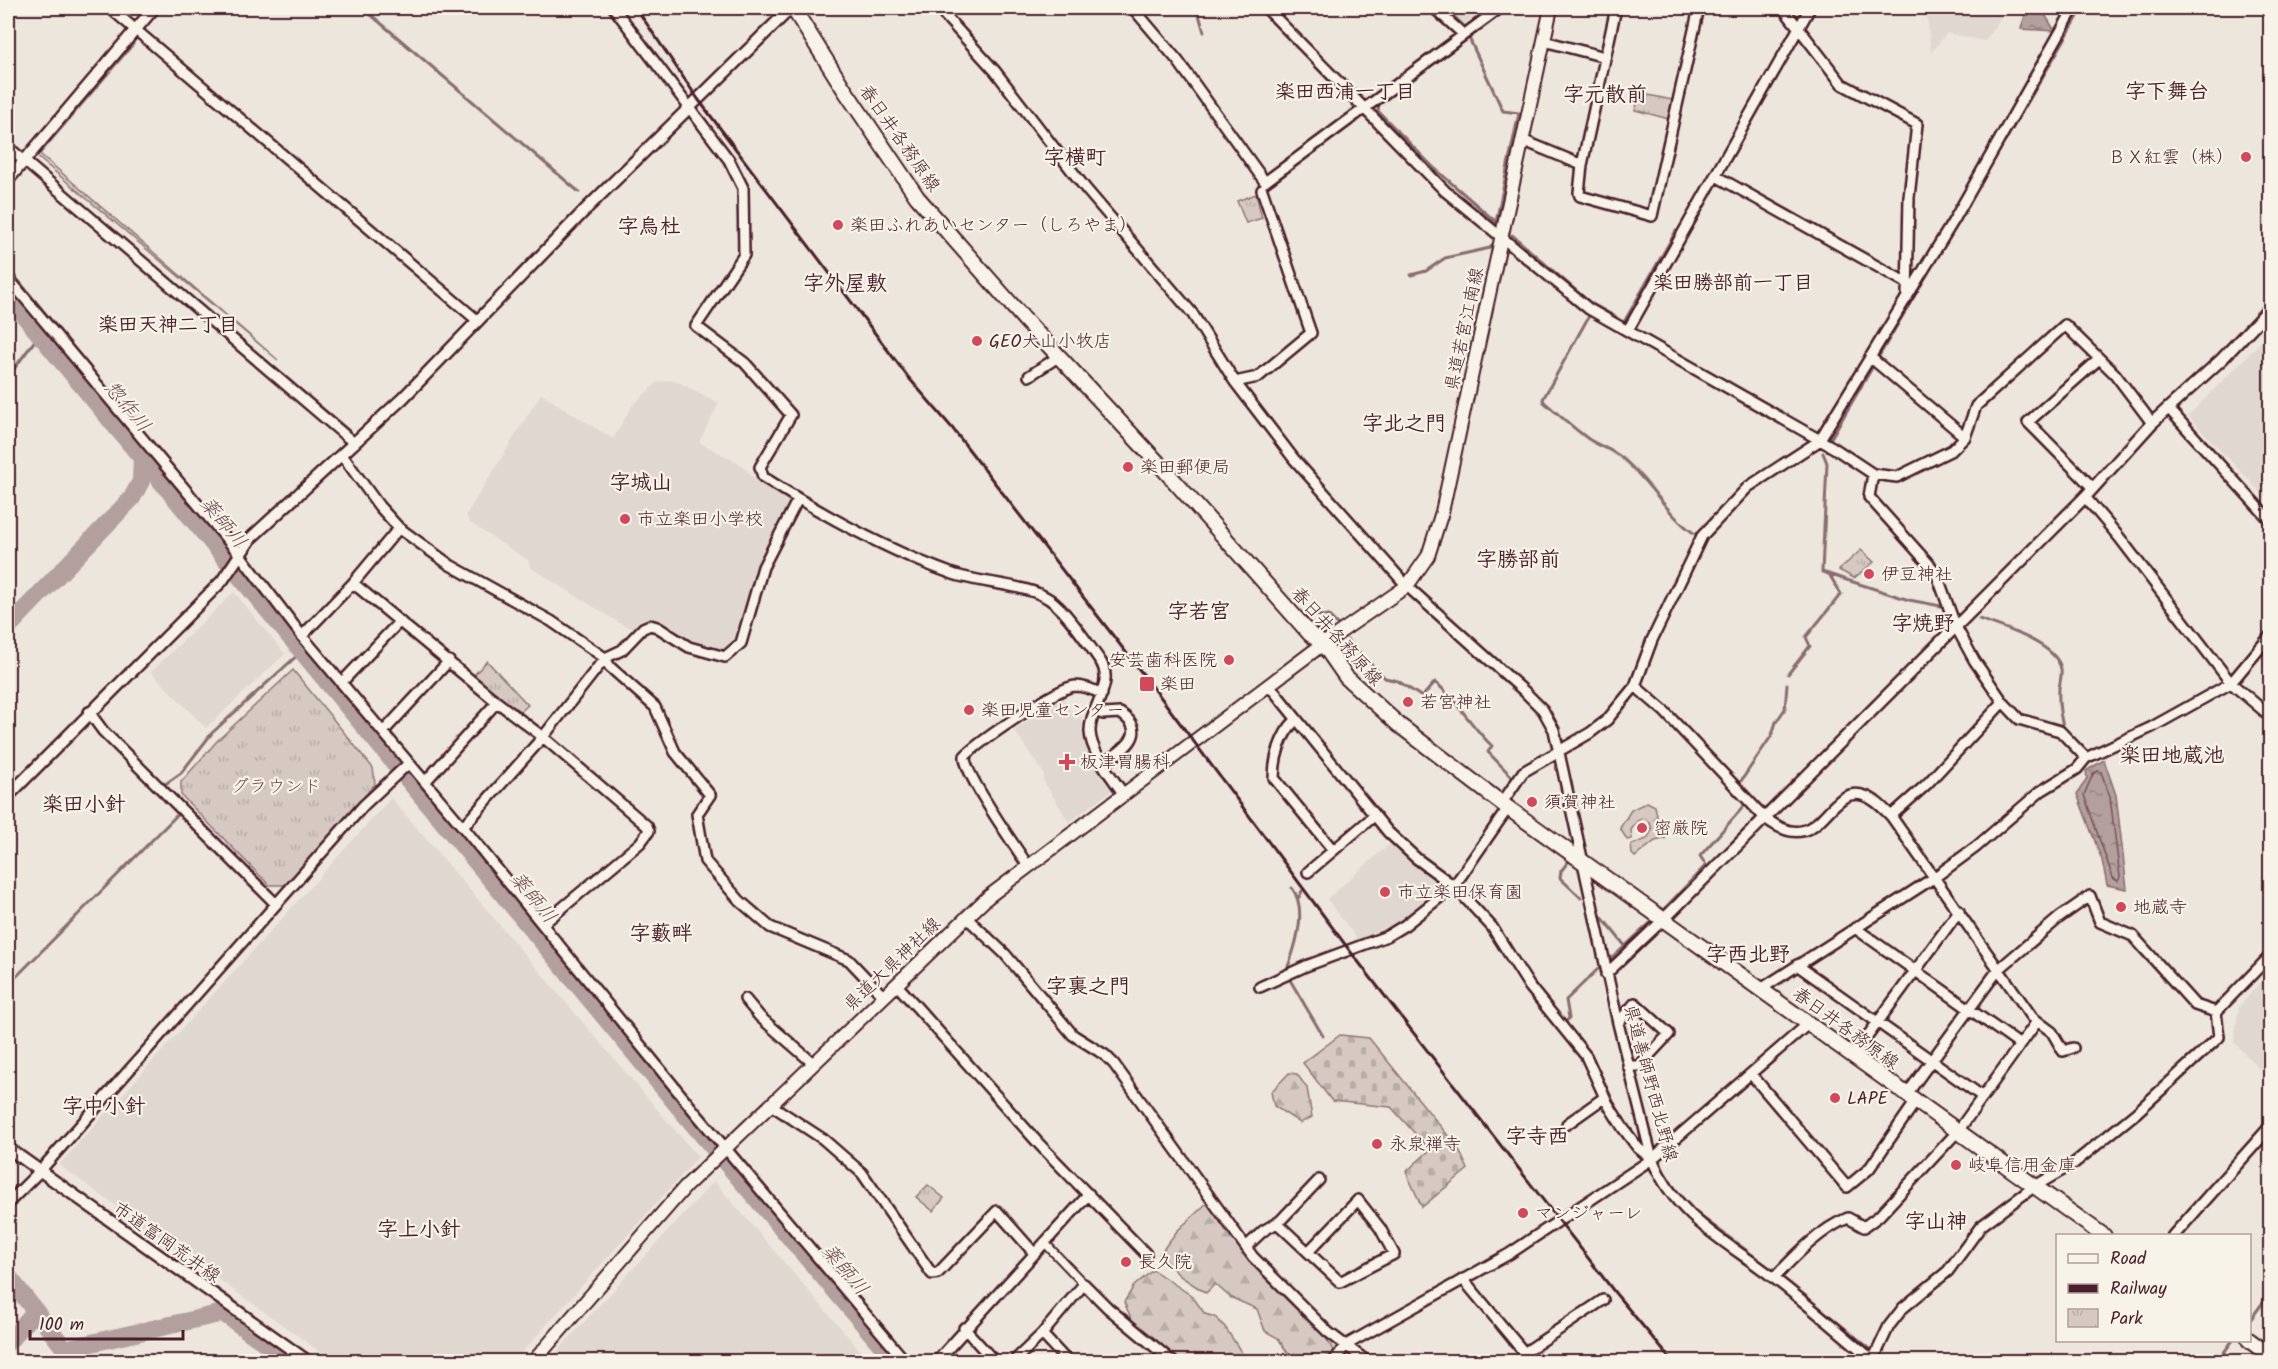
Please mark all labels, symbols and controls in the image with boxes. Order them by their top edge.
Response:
district label: 字下舞台 [2125,76,2209,109]
district label: 楽田西浦一丁目 [1275,77,1415,109]
street label: 春日井各務原線 [851,79,947,199]
district label: 字元散前 [1563,79,1647,112]
district label: 字横町 [1044,142,1107,175]
place label: ＢＸ紅雲（株） [2108,144,2234,173]
marker: ＢＸ紅雲（株） [2239,150,2253,164]
district label: 字烏杜 [618,211,681,244]
place label: 楽田ふれあいセンター（しろやま） [850,212,1137,241]
marker: 楽田ふれあいセンター（しろやま） [831,218,845,232]
street label: 県道若宮江南線 [1438,265,1493,394]
district label: 字外屋敷 [803,268,887,301]
district label: 楽田勝部前一丁目 [1653,268,1813,300]
district label: 楽田天神二丁目 [98,310,238,342]
place label: GEO犬山小牧店 [989,328,1112,357]
marker: GEO犬山小牧店 [970,334,984,348]
water label: 惣作川 [95,374,158,441]
district label: 字北之門 [1362,408,1446,441]
place label: 楽田郵便局 [1140,454,1230,483]
marker: 楽田郵便局 [1121,460,1135,474]
district label: 字城山 [610,467,673,500]
water label: 薬師川 [191,490,254,557]
place label: 市立楽田小学校 [637,506,763,535]
marker: 市立楽田小学校 [618,512,632,526]
district label: 字勝部前 [1476,544,1560,577]
place label: 伊豆神社 [1881,561,1953,590]
marker: 伊豆神社 [1862,567,1876,581]
street label: 春日井各務原線 [1283,580,1389,694]
district label: 字若宮 [1168,596,1231,629]
district label: 字焼野 [1892,608,1955,641]
place label: 安芸歯科医院 [1109,647,1217,676]
marker: 安芸歯科医院 [1222,653,1236,667]
place label: 楽田 [1160,671,1196,700]
marker: 楽田 [1138,675,1156,693]
place label: 若宮神社 [1420,689,1492,718]
marker: 若宮神社 [1401,695,1415,709]
place label: 楽田児童センター [981,697,1124,726]
marker: 楽田児童センター [962,703,976,717]
district label: 楽田地蔵池 [2120,740,2225,773]
place label: 板津胃腸科 [1080,749,1170,778]
marker: 板津胃腸科 [1058,753,1076,771]
park label: グラウンド [231,773,321,802]
district label: 楽田小針 [42,789,126,822]
place label: 須賀神社 [1544,789,1616,818]
marker: 須賀神社 [1525,795,1539,809]
place label: 密厳院 [1654,815,1708,844]
marker: 密厳院 [1635,821,1649,835]
water label: 薬師川 [501,865,564,932]
place label: 市立楽田保育園 [1397,879,1523,908]
marker: 市立楽田保育園 [1378,885,1392,899]
place label: 地蔵寺 [2133,894,2187,923]
marker: 地蔵寺 [2114,900,2128,914]
street label: 県道大県神社線 [838,911,948,1019]
district label: 字藪畔 [630,918,693,951]
district label: 字西北野 [1706,939,1790,972]
district label: 字裏之門 [1046,971,1130,1004]
street label: 春日井各務原線 [1786,980,1905,1078]
street label: 県道善師野西北野線 [1615,1001,1685,1165]
place label: LAPE [1847,1085,1889,1114]
district label: 字中小針 [62,1091,146,1124]
marker: LAPE [1828,1091,1842,1105]
district label: 字寺西 [1506,1121,1569,1154]
place label: 永泉禅寺 [1389,1131,1461,1160]
marker: 永泉禅寺 [1370,1137,1384,1151]
place label: 岐阜信用金庫 [1968,1152,2076,1181]
marker: 岐阜信用金庫 [1949,1158,1963,1172]
street label: 市道富岡荒井線 [106,1195,226,1291]
place label: マンジャーレ [1535,1200,1642,1229]
marker: マンジャーレ [1516,1206,1530,1220]
district label: 字山神 [1905,1206,1968,1239]
district label: 字上小針 [377,1214,461,1247]
legend [2056,1234,2251,1342]
water label: 薬師川 [813,1237,876,1304]
text: Road [2110,1245,2147,1274]
place label: 長久院 [1138,1249,1192,1278]
marker: 長久院 [1119,1255,1133,1269]
text: Railway [2110,1275,2167,1304]
scale bar [30,1303,183,1341]
text: Park [2110,1305,2143,1334]
text: 100 m [39,1311,84,1340]

